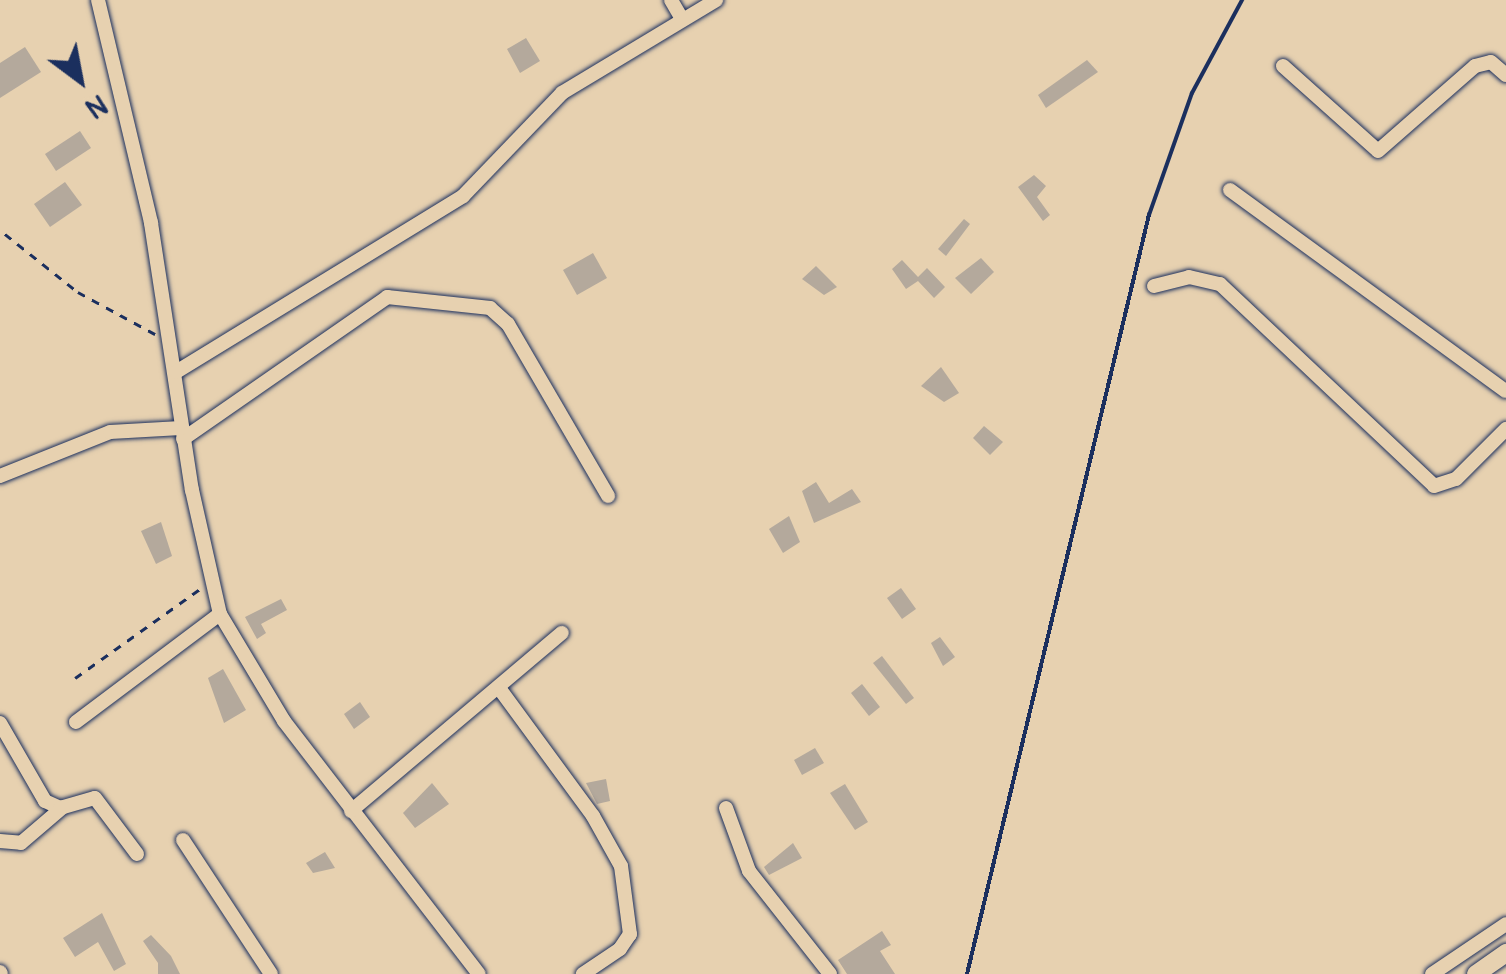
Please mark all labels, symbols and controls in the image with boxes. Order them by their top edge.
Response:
north arrow [30,30,130,130]
text: N [79,86,113,126]

